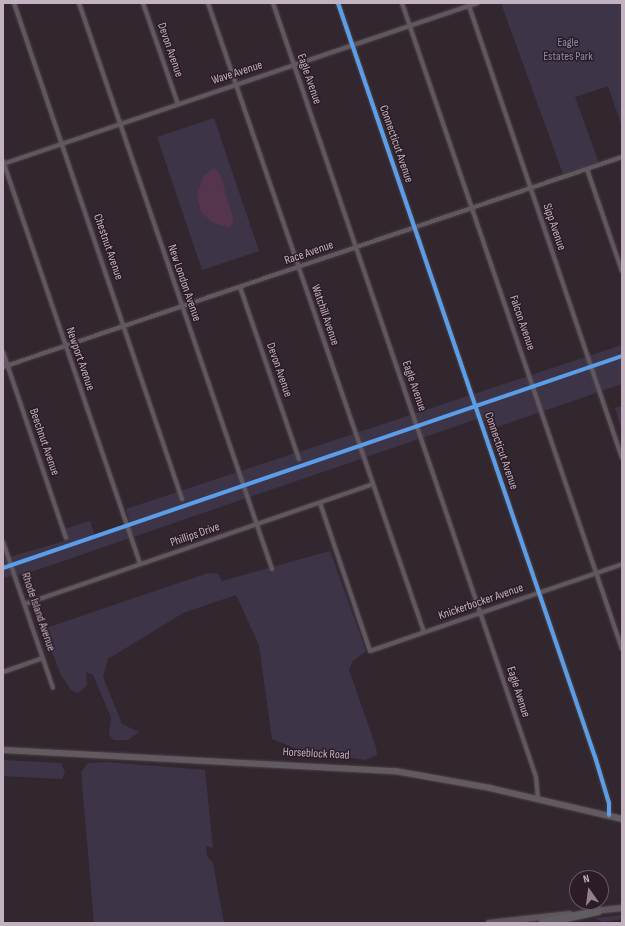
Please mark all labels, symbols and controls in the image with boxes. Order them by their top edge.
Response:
street label: Devon Avenue [154,21,186,79]
park label: Eagle Estates Park [543,36,593,64]
street label: Eagle Avenue [294,52,324,106]
street label: Wave Avenue [210,58,264,88]
street label: Connecticut Avenue [376,103,416,185]
street label: Sipp Avenue [539,202,569,252]
street label: Chestnut Avenue [90,212,126,282]
street label: Race Avenue [283,238,335,268]
street label: New London Avenue [164,243,204,323]
street label: Watchill Avenue [308,283,342,347]
street label: Falcon Avenue [506,294,538,352]
street label: Newport Avenue [62,325,98,393]
street label: Devon Avenue [263,341,295,399]
street label: Eagle Avenue [399,359,429,413]
street label: Beechnut Avenue [26,407,62,477]
street label: Connecticut Avenue [481,410,521,492]
street label: Phillips Drive [168,520,222,550]
street label: Rhode Island Avenue [18,571,58,653]
street label: Knickerbocker Avenue [437,581,525,623]
street label: Eagle Avenue [503,665,533,719]
street label: Horseblock Road [282,745,350,763]
north arrow [569,870,609,910]
text: N [582,872,591,886]

